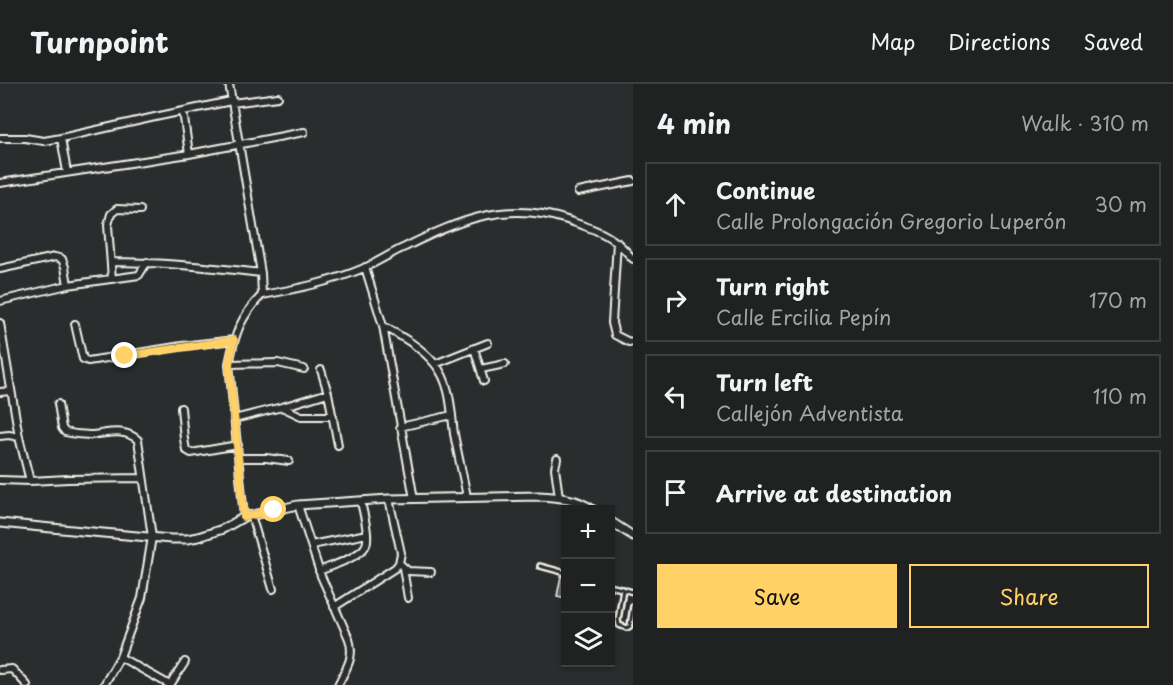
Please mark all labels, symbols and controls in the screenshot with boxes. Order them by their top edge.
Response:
text: Turnpoint [30,20,169,63]
text: Map [870,25,915,57]
text: Directions [948,25,1050,57]
text: Saved [1083,25,1143,57]
text: 4 min [657,104,731,143]
text: Walk · 310 m [1021,108,1149,138]
text: Continue [716,173,815,206]
icon: ahead [659,188,692,221]
text: 30 m [1094,189,1147,219]
text: Calle Prolongación Gregorio Luperón [716,206,1066,236]
text: Turn right [716,269,829,302]
icon: right [659,284,692,317]
text: 170 m [1089,285,1147,315]
text: Calle Ercilia Pepín [716,302,891,332]
route end [111,342,137,368]
text: Turn left [716,365,813,398]
icon: left [659,380,692,413]
text: 110 m [1093,381,1147,411]
text: Callejón Adventista [716,398,903,428]
icon: arrive [659,476,692,509]
text: Arrive at destination [716,476,952,509]
route start [260,496,286,522]
map controls [561,505,615,667]
button: + [561,505,615,559]
button: − [561,559,615,613]
button: Save [657,564,897,628]
button: Share [909,564,1149,628]
button: layers [561,613,615,667]

